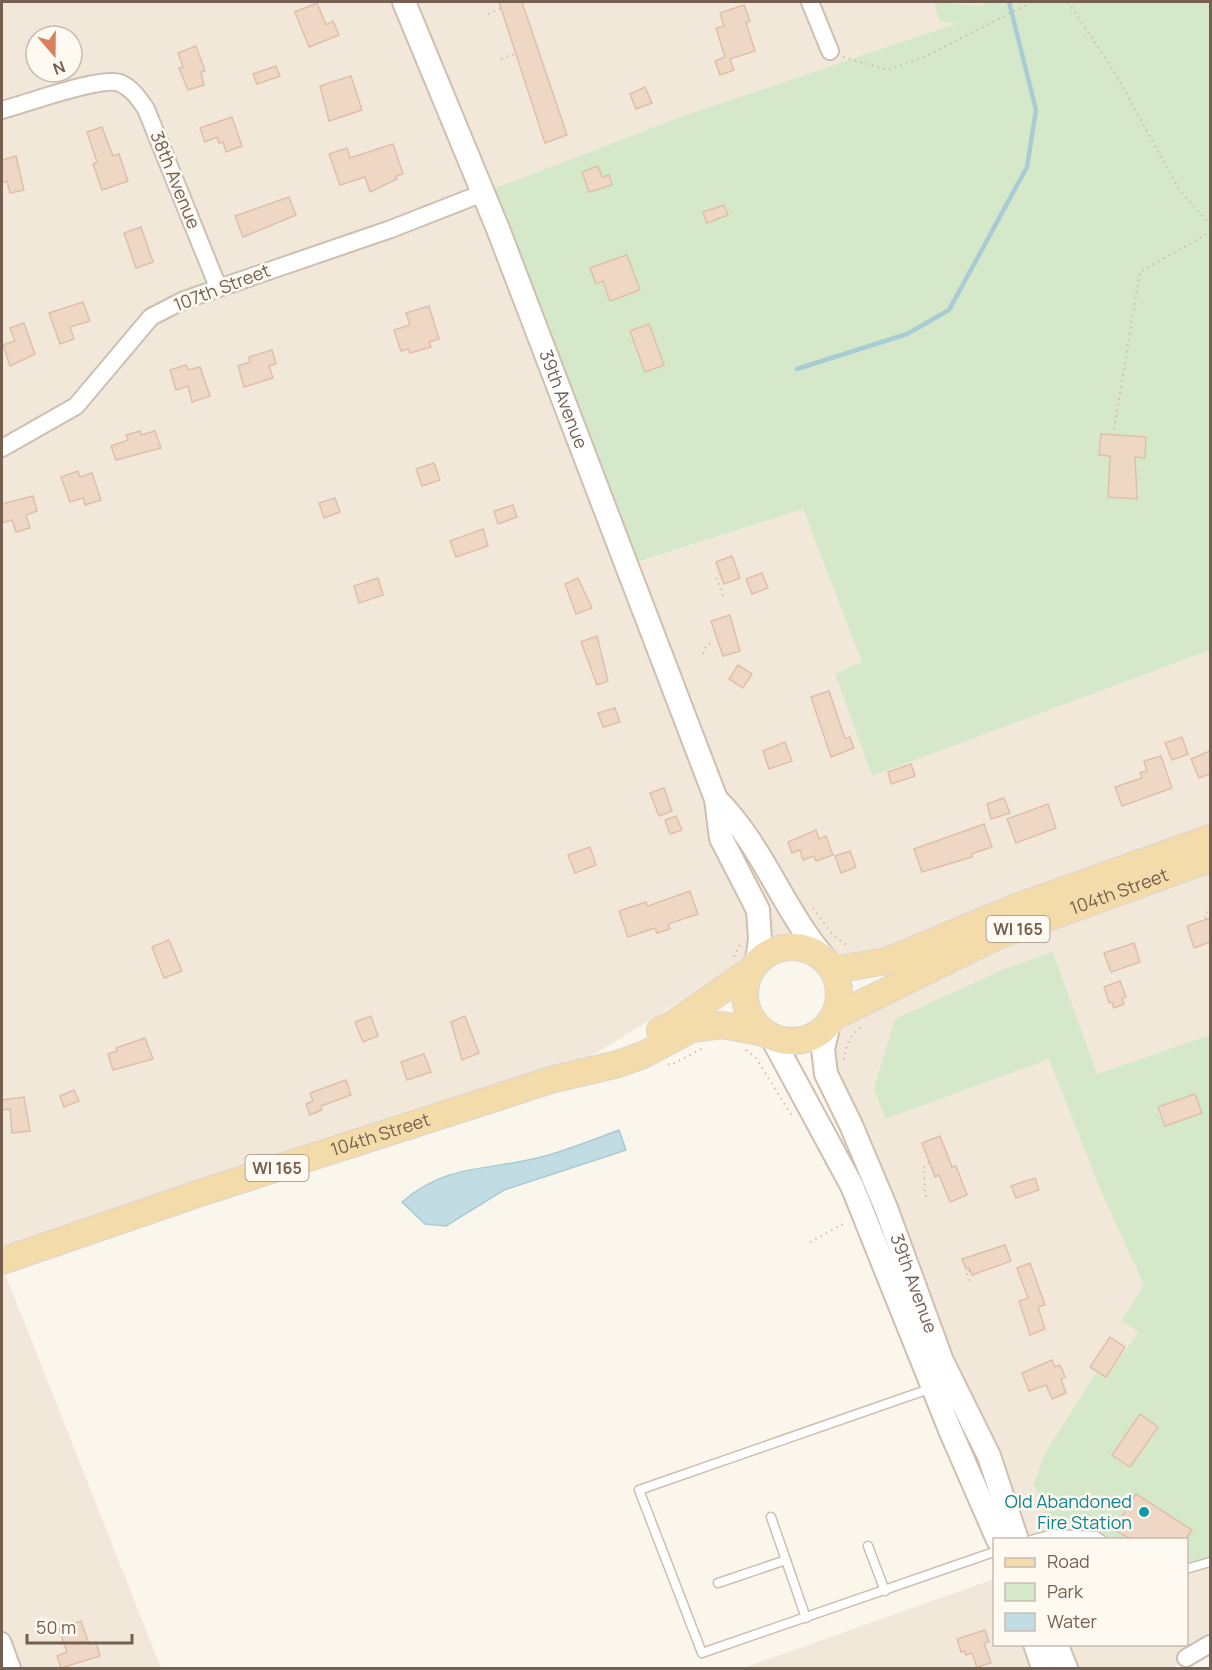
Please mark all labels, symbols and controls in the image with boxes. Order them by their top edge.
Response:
north arrow [24,24,84,84]
text: N [50,56,68,80]
street label: 38th Avenue [145,127,206,232]
street label: 107th Street [170,258,273,316]
street label: 39th Avenue [534,346,594,452]
street label: 104th Street [1066,862,1171,920]
road number: WI 165 [986,916,1050,942]
street label: 104th Street [327,1107,433,1161]
road number: WI 165 [246,1155,308,1181]
street label: 39th Avenue [885,1230,944,1336]
place label: Old Abandoned Fire Station [1005,1489,1132,1534]
marker: Old Abandoned Fire Station [1137,1505,1151,1519]
legend [993,1538,1188,1646]
text: Road [1047,1549,1090,1573]
text: Park [1047,1579,1084,1603]
scale bar [27,1607,132,1645]
text: Water [1047,1609,1097,1633]
text: 50 m [36,1615,76,1639]

